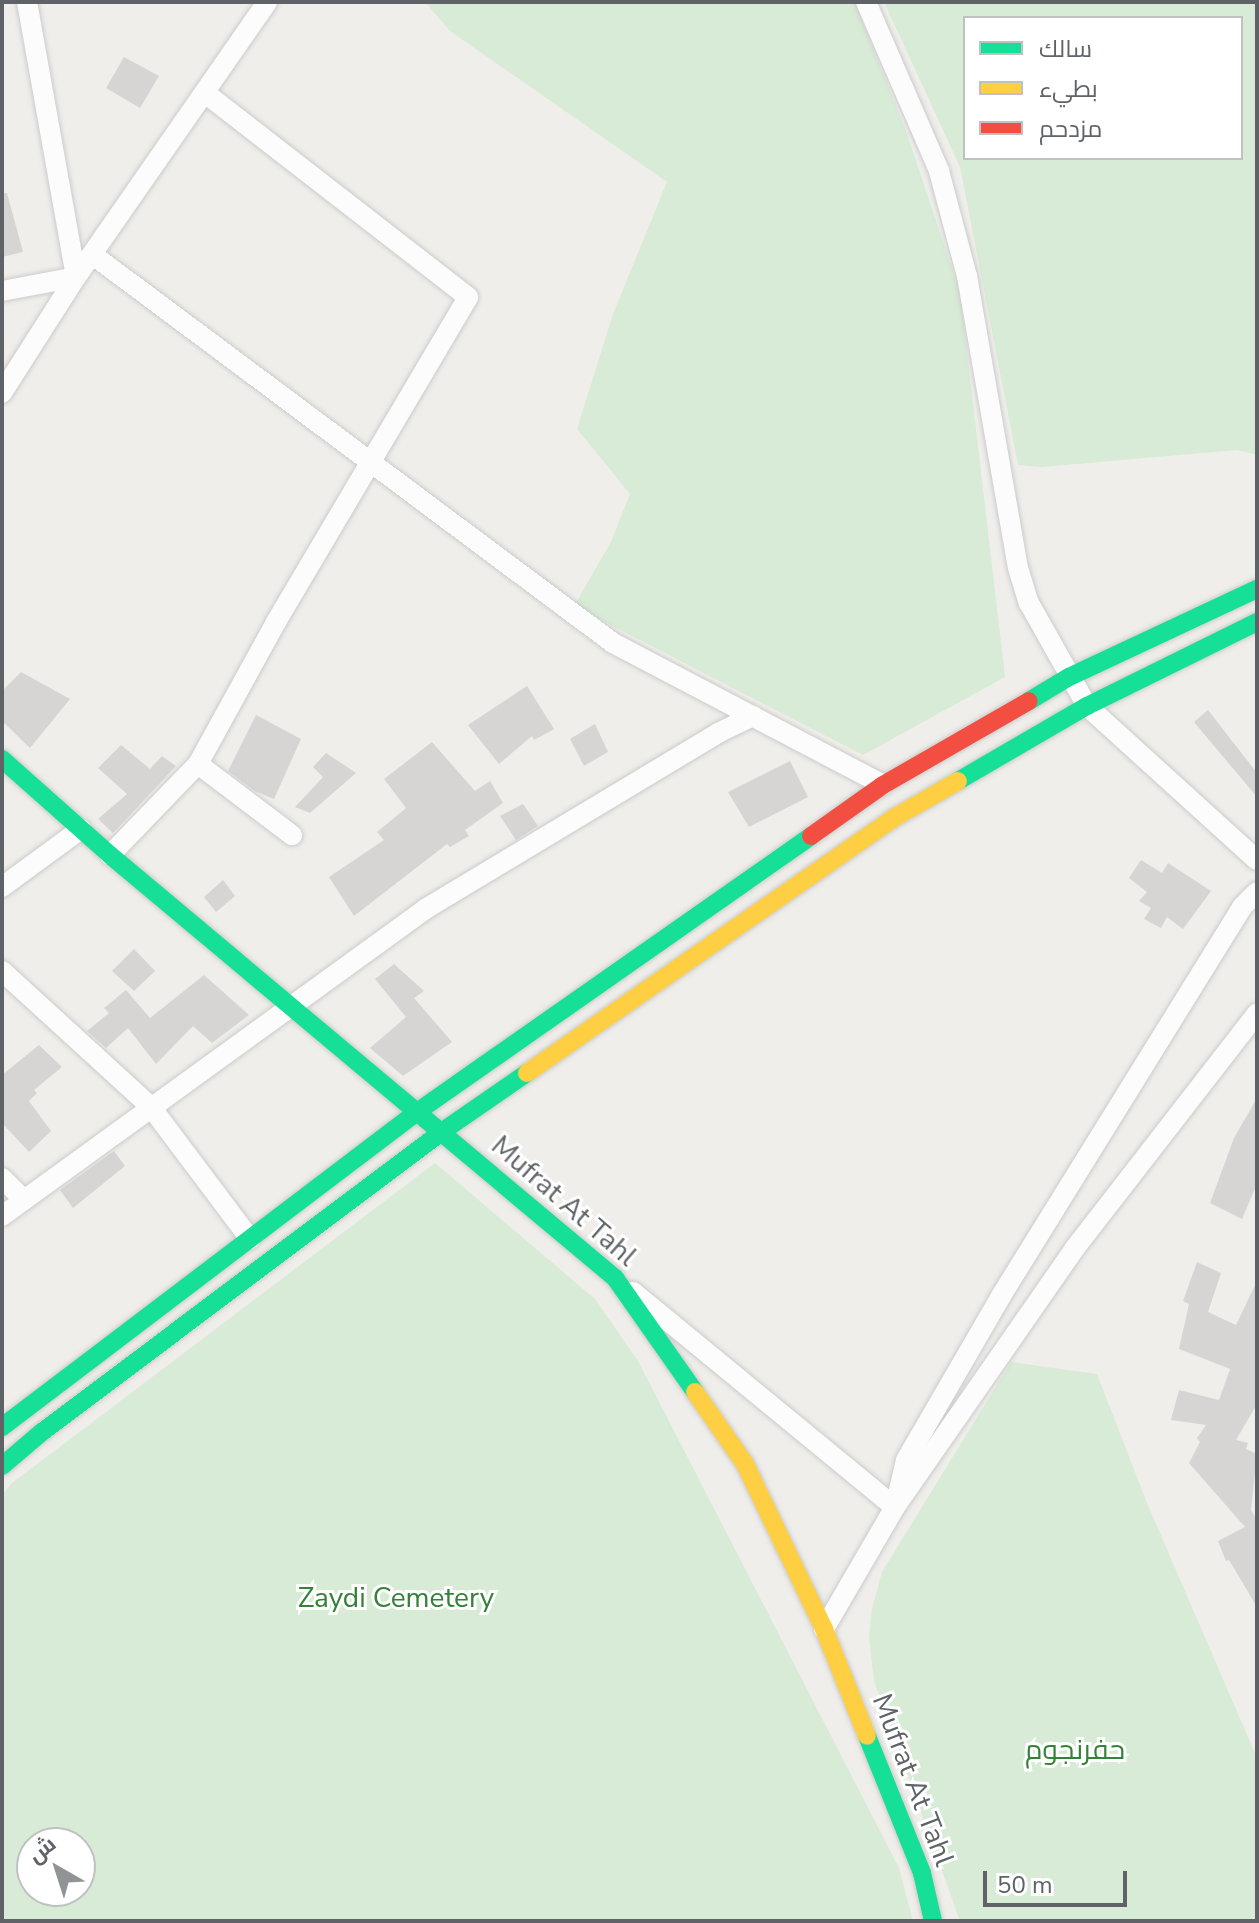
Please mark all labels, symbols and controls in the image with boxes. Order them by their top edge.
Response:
legend [963,16,1243,160]
text: سالك [1039,33,1092,65]
text: بطيء [1039,73,1098,105]
text: مزدحم [1039,113,1102,145]
street label: Mufrat At Tahl [484,1129,644,1273]
park label: Zaydi Cemetery [298,1581,494,1615]
street label: Mufrat At Tahl [865,1689,961,1871]
park label: حفرنجوم [1025,1733,1125,1767]
north arrow [16,1827,96,1907]
text: ش [22,1829,63,1870]
scale bar [987,1855,1131,1905]
text: 50 m [997,1869,1053,1901]

